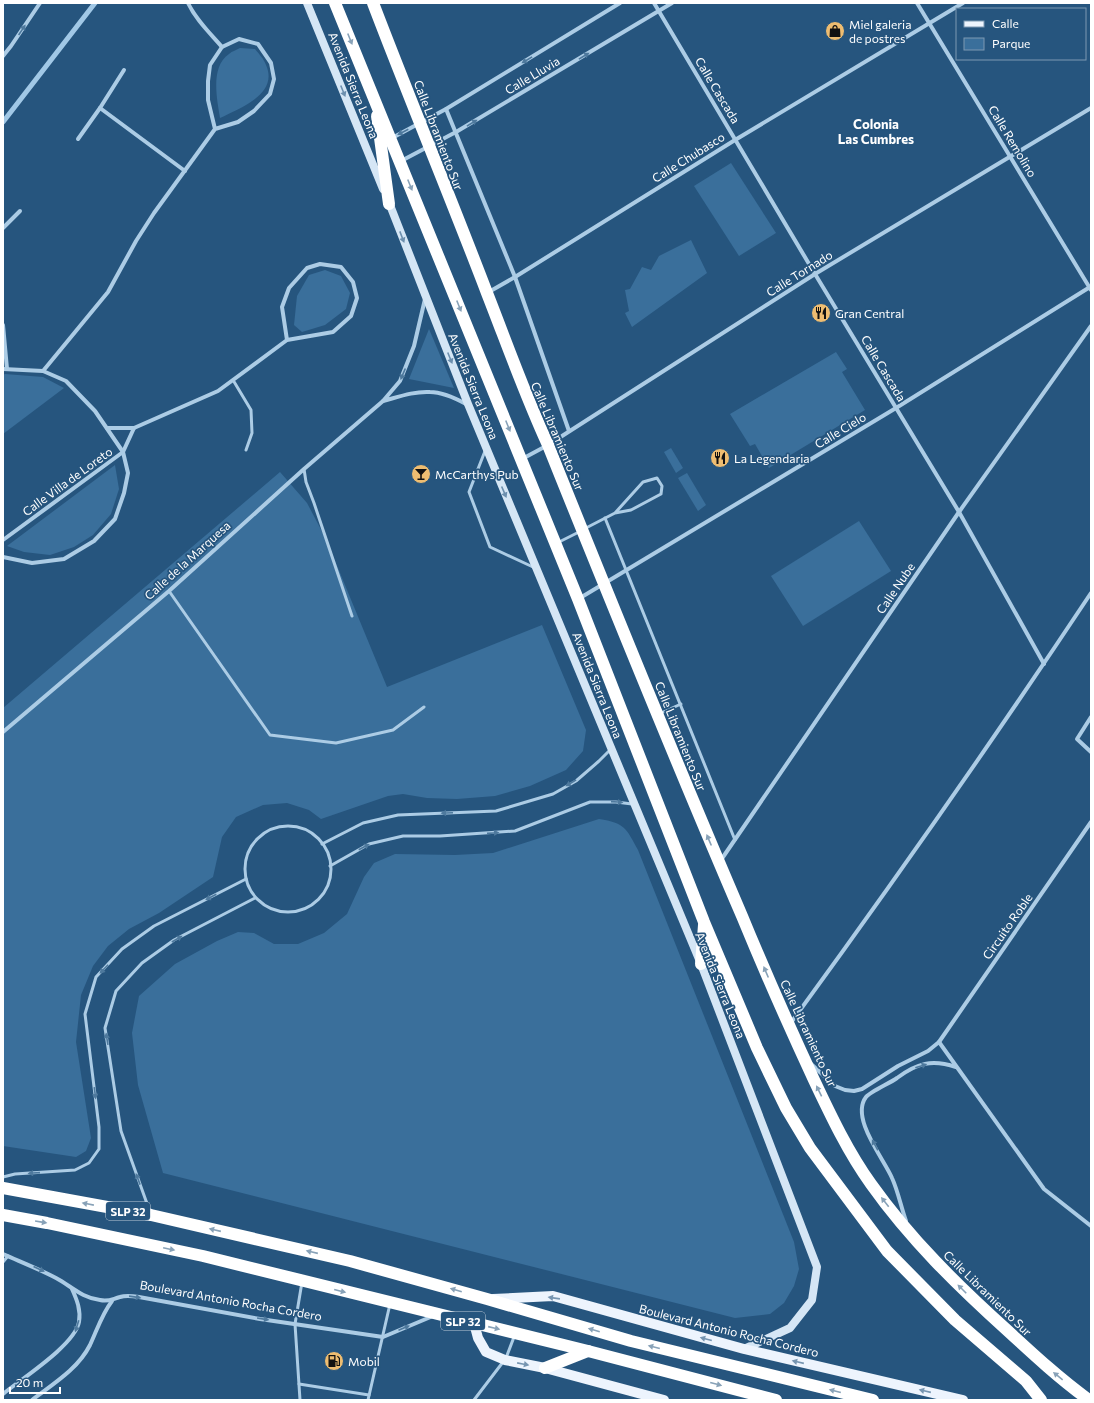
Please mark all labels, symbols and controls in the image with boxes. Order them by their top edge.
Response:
legend [956,8,1086,60]
text: Calle [992,16,1019,30]
place label: Miel galeria de postres [849,17,911,45]
shop icon: Miel galeria de postres [824,20,846,42]
one-way arrow [18,25,26,35]
street label: Avenida Sierra Leona [326,30,382,140]
one-way arrow [348,34,354,46]
text: Parque [992,36,1030,50]
one-way arrow [579,52,589,60]
street label: Calle Lluvia [502,53,562,97]
street label: Calle Cascada [693,54,743,126]
one-way arrow [521,56,533,63]
street label: Calle Libramiento Sur [412,78,467,192]
one-way arrow [341,85,347,97]
street label: Calle Remolino [986,103,1040,179]
district label: Colonia Las Cumbres [838,116,914,147]
one-way arrow [466,119,478,126]
one-way arrow [397,129,409,135]
street label: Calle Chubasco [649,129,727,185]
one-way arrow [408,180,414,192]
one-way arrow [400,232,406,244]
street label: Calle Tornado [763,247,835,299]
one-way arrow [457,300,463,312]
restaurant icon: Gran Central [810,302,832,324]
place label: Gran Central [835,306,904,320]
street label: Avenida Sierra Leona [446,331,502,441]
street label: Calle Cascada [859,332,909,404]
one-way arrow [447,353,453,365]
one-way arrow [399,368,405,380]
street label: Calle Libramiento Sur [529,379,587,493]
street label: Calle Cielo [812,409,868,451]
one-way arrow [505,421,511,432]
street label: Calle Villa de Loreto [19,444,115,518]
restaurant icon: La Legendaria [709,447,731,469]
place label: La Legendaria [734,451,810,465]
bar icon: McCarthys Pub [410,463,432,485]
place label: McCarthys Pub [435,467,519,481]
one-way arrow [502,486,508,498]
street label: Calle de la Marquesa [141,518,233,602]
street label: Calle Nube [873,560,917,616]
street label: Avenida Sierra Leona [570,630,626,740]
street label: Calle Libramiento Sur [653,679,709,793]
one-way arrow [565,780,577,787]
one-way arrow [611,799,623,806]
one-way arrow [440,810,453,816]
one-way arrow [487,829,499,836]
one-way arrow [706,833,712,845]
one-way arrow [359,844,370,850]
street label: Circuito Roble [979,890,1035,962]
one-way arrow [205,894,217,900]
street label: Avenida Sierra Leona [693,930,749,1040]
one-way arrow [171,935,183,942]
one-way arrow [100,964,109,973]
one-way arrow [762,966,768,978]
street label: Calle Libramiento Sur [778,977,840,1089]
one-way arrow [104,1033,110,1045]
one-way arrow [916,1062,928,1068]
one-way arrow [816,1085,822,1096]
one-way arrow [92,1087,98,1099]
one-way arrow [871,1140,878,1151]
one-way arrow [28,1169,40,1176]
one-way arrow [135,1172,141,1184]
one-way arrow [881,1197,890,1208]
one-way arrow [81,1200,94,1206]
road number: SLP 32 [106,1202,150,1220]
one-way arrow [35,1219,48,1225]
one-way arrow [209,1226,221,1232]
one-way arrow [162,1246,175,1252]
street label: Calle Libramiento Sur [941,1247,1035,1339]
one-way arrow [306,1248,318,1254]
one-way arrow [33,1266,44,1272]
street label: Boulevard Antonio Rocha Cordero [139,1277,323,1323]
one-way arrow [957,1284,967,1294]
one-way arrow [449,1287,461,1293]
one-way arrow [334,1288,346,1294]
one-way arrow [129,1294,141,1300]
one-way arrow [548,1295,560,1301]
street label: Boulevard Antonio Rocha Cordero [638,1301,820,1359]
road number: SLP 32 [441,1312,485,1330]
one-way arrow [257,1316,269,1322]
one-way arrow [74,1320,80,1332]
one-way arrow [398,1325,410,1332]
one-way arrow [488,1325,500,1331]
one-way arrow [588,1327,600,1333]
one-way arrow [700,1336,712,1342]
one-way arrow [648,1343,660,1349]
fuel station icon: Mobil [323,1350,345,1372]
place label: Mobil [348,1354,380,1368]
one-way arrow [792,1359,804,1365]
one-way arrow [517,1361,529,1367]
scale bar [10,1369,60,1395]
one-way arrow [1053,1372,1063,1381]
text: 20 m [16,1375,43,1389]
one-way arrow [710,1382,722,1388]
one-way arrow [829,1387,841,1393]
one-way arrow [918,1388,931,1394]

